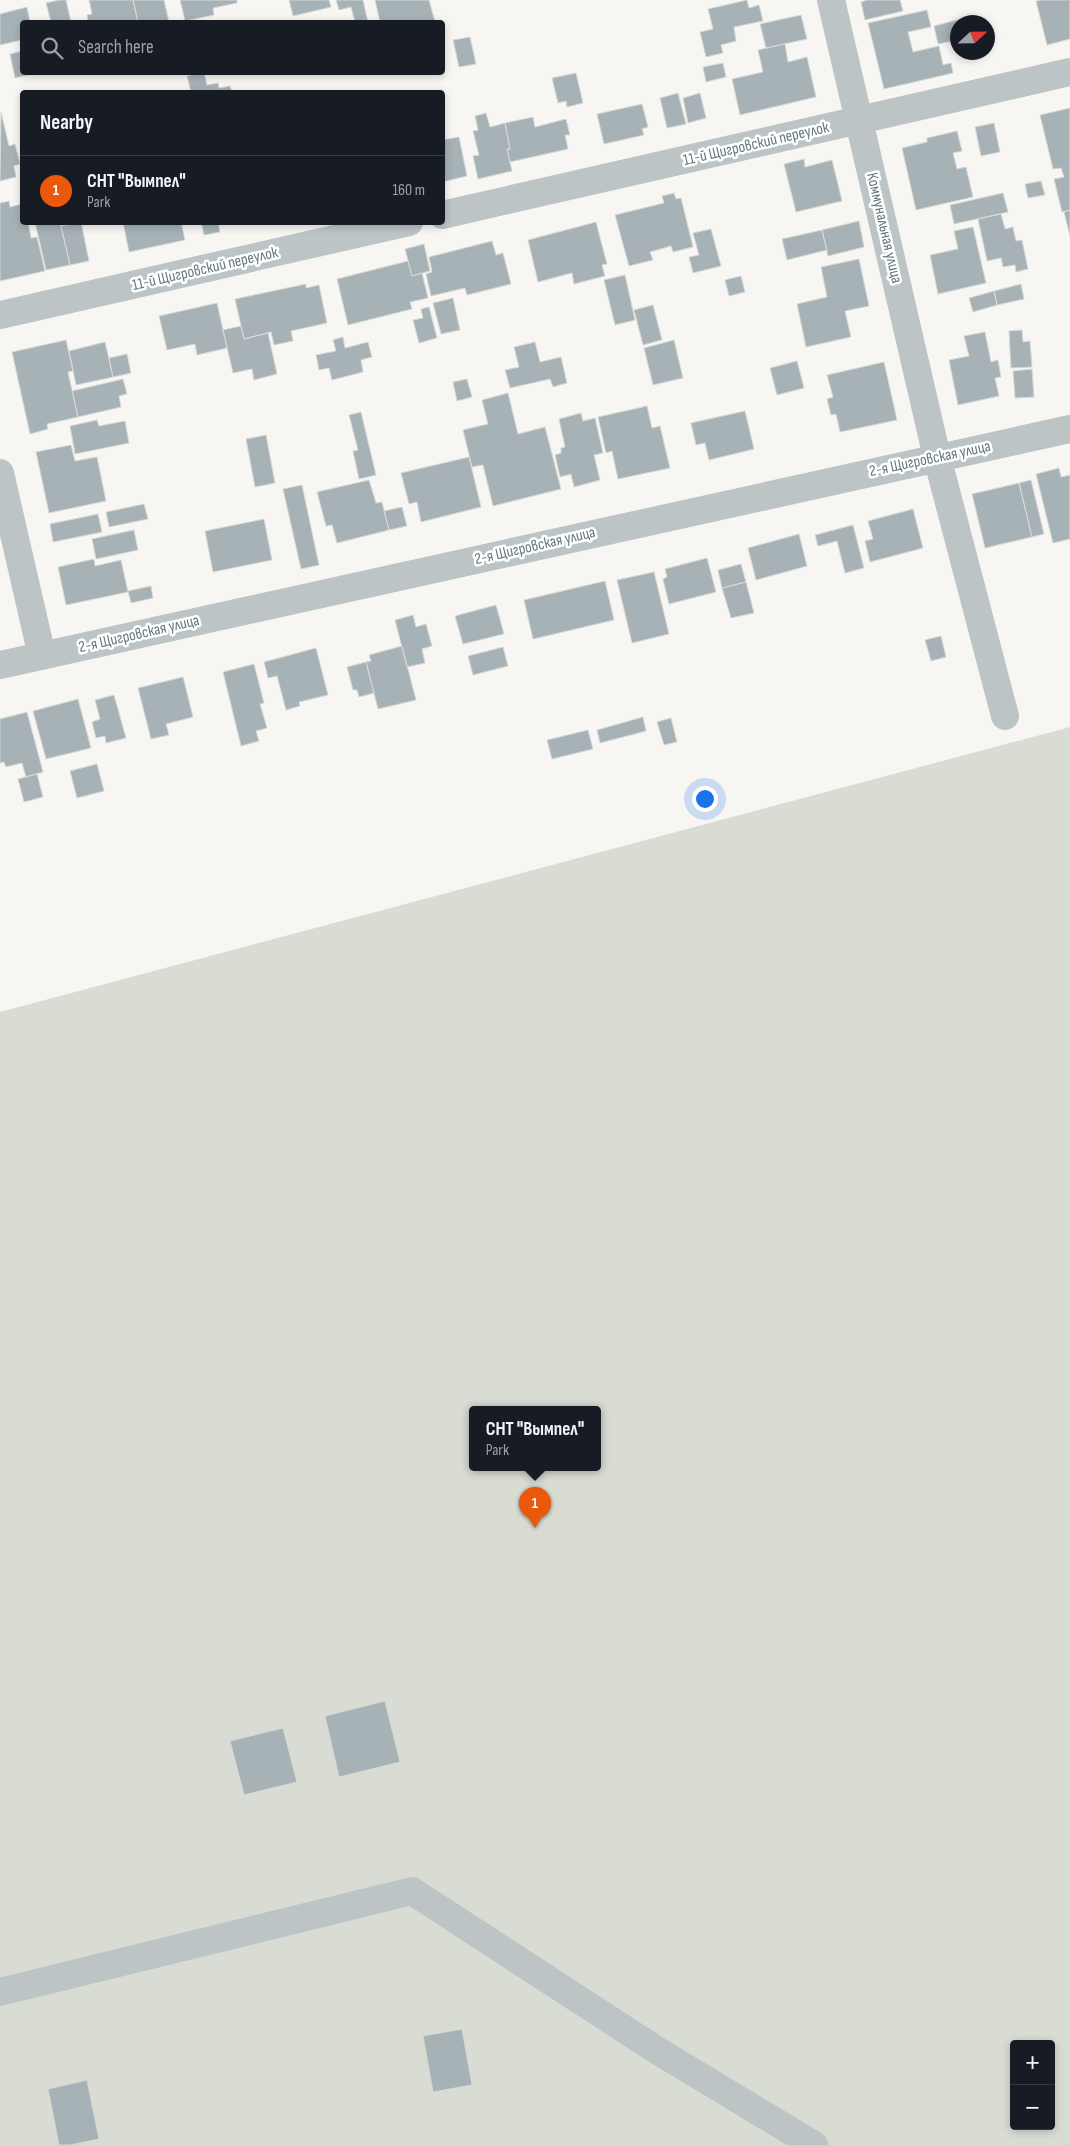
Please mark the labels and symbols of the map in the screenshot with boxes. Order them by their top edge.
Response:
north arrow [950,15,995,60]
street label: 11-й Щигровский переулок [681,118,832,170]
street label: Коммунальная улица [862,171,906,285]
street label: 11-й Щигровский переулок [130,243,281,295]
street label: 2-я Щигровская улица [868,437,992,481]
street label: 2-я Щигровская улица [473,523,597,569]
street label: 2-я Щигровская улица [77,611,201,657]
your location [692,786,718,812]
pin: 1 [519,1487,551,1528]

